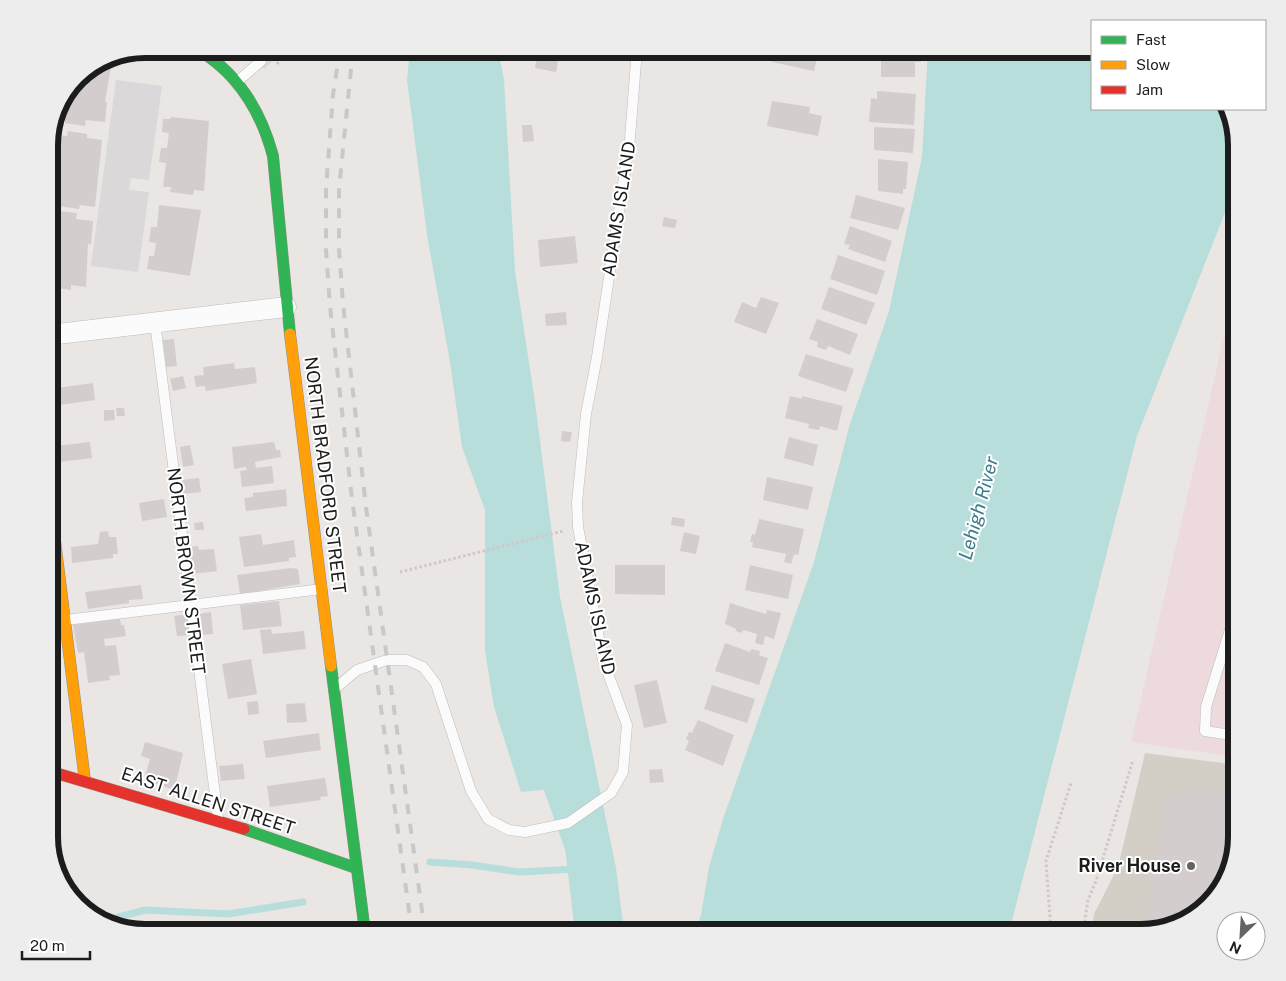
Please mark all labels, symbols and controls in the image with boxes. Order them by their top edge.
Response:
legend [1091,20,1266,110]
text: Fast [1136,31,1166,48]
text: Slow [1136,56,1171,73]
text: Jam [1136,81,1163,98]
street label: ADAMS ISLAND [597,140,640,278]
street label: NORTH BRADFORD STREET [301,355,350,595]
water label: Lehigh River [954,453,1003,562]
street label: NORTH BROWN STREET [163,466,210,676]
street label: ADAMS ISLAND [571,539,620,677]
street label: EAST ALLEN STREET [119,763,298,839]
place label: River House [1078,855,1181,876]
marker: River House [1185,860,1197,872]
north arrow [1216,911,1266,961]
scale bar [22,928,90,960]
text: 20 m [30,937,65,954]
text: N [1227,938,1244,957]

